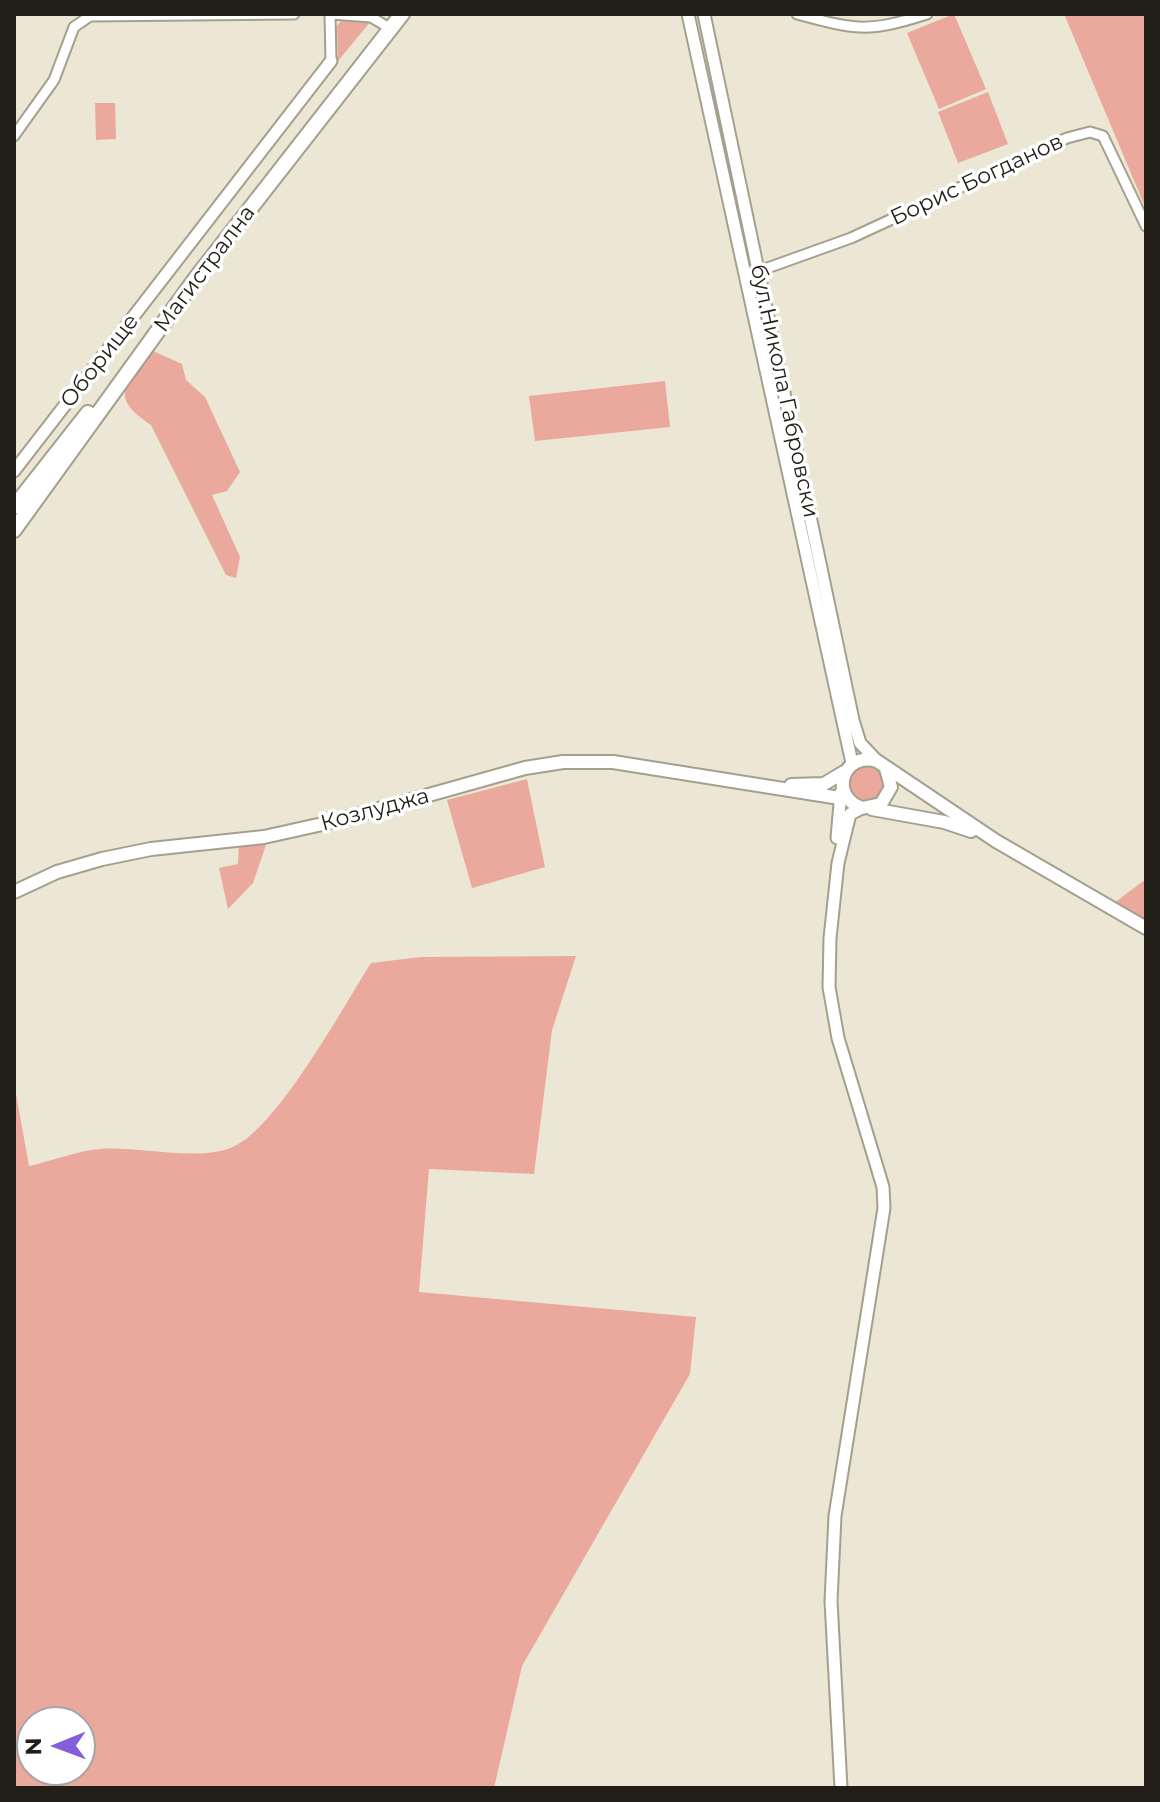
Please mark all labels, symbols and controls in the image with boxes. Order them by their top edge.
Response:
street label: Борис Богданов [886,128,1068,232]
street label: Магистрална [149,201,261,337]
street label: бул.Никола Габровски [744,262,824,520]
street label: Оборище [55,309,145,413]
street label: Козлуджа [318,783,432,837]
north arrow [16,1706,96,1786]
text: N [20,1737,47,1756]

